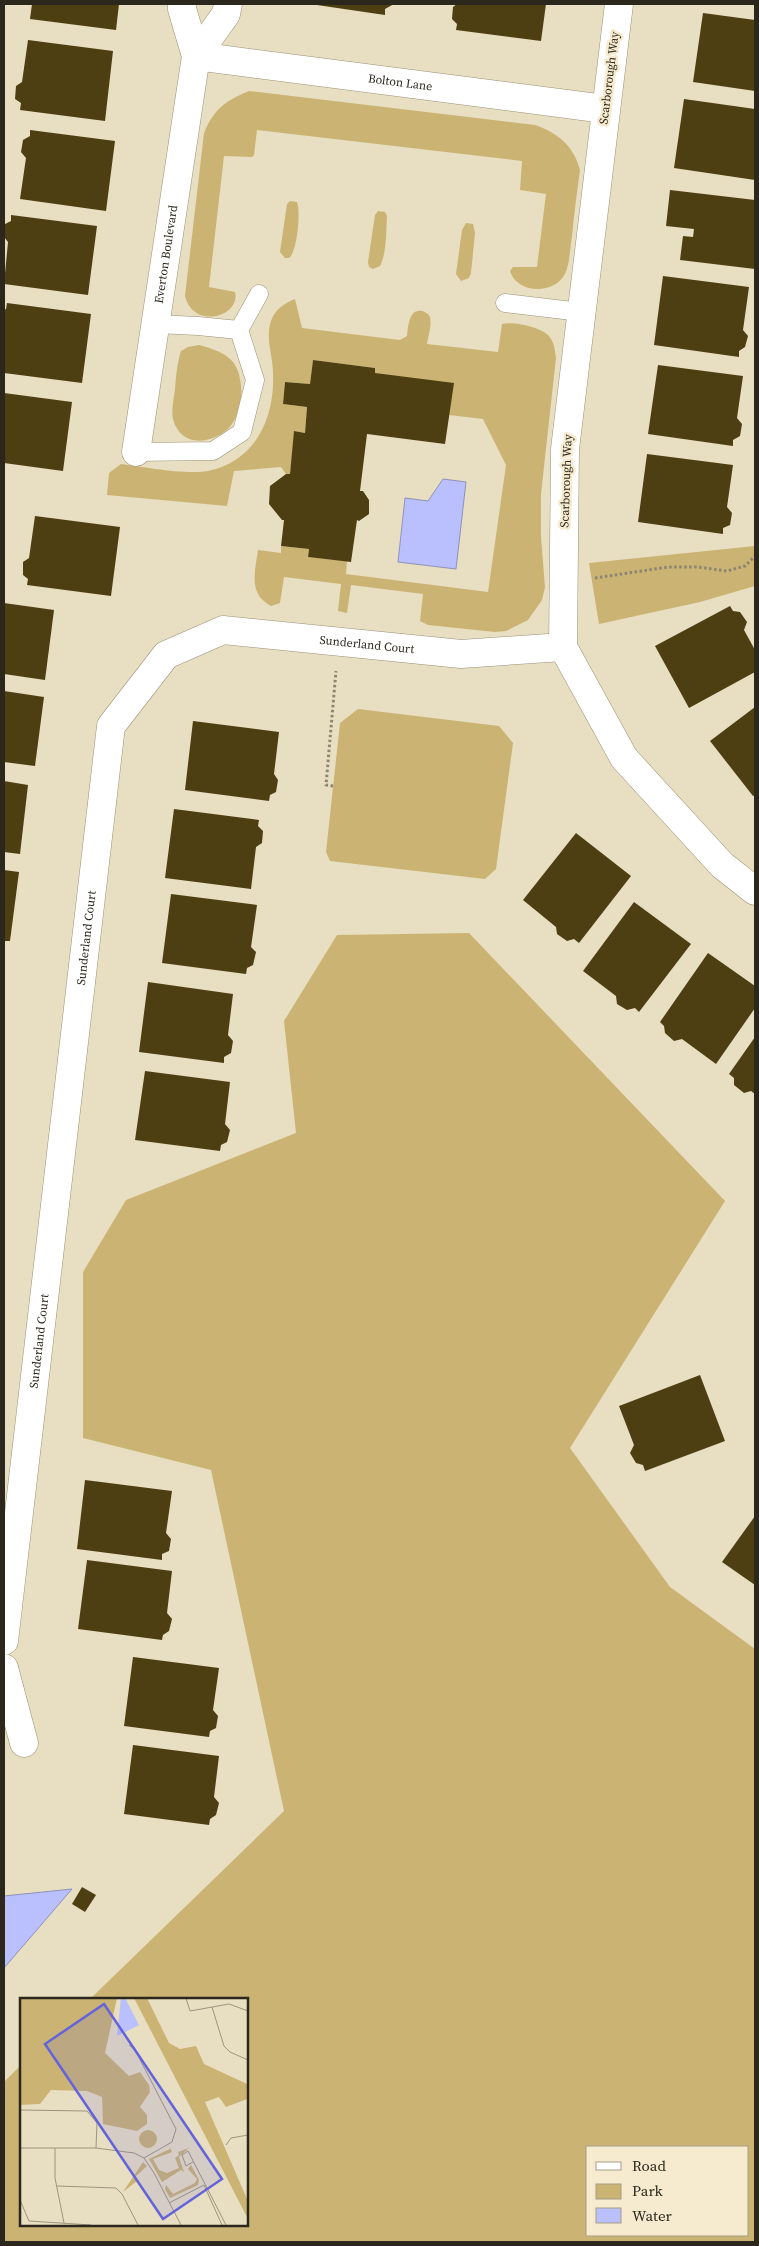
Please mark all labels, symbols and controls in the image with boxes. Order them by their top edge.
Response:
street label: Scarborough Way [595,30,623,125]
street label: Bolton Lane [367,70,433,95]
street label: Everton Boulevard [151,204,181,304]
street label: Scarborough Way [556,433,576,528]
street label: Sunderland Court [319,632,415,657]
street label: Sunderland Court [73,890,100,986]
street label: Sunderland Court [26,1293,53,1389]
inset map [20,1998,248,2226]
legend [586,2146,749,2236]
text: Road [632,2155,666,2176]
text: Park [632,2180,664,2201]
text: Water [632,2205,673,2226]

